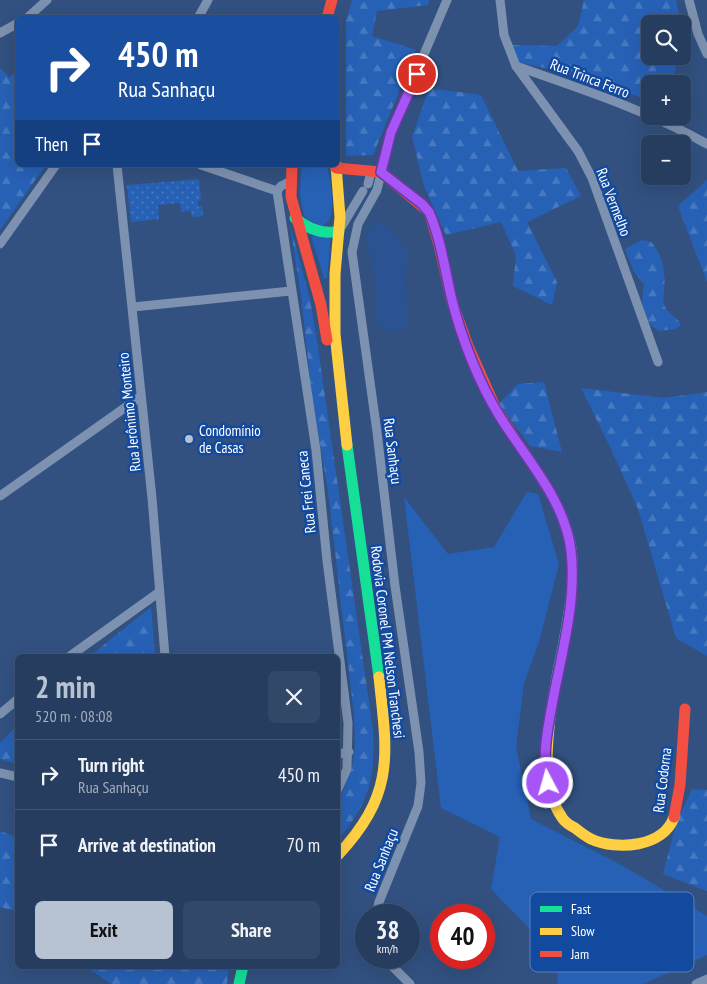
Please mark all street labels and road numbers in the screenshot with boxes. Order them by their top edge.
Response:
street label: Rua Trinca Ferro [548,54,632,102]
street label: Rua Vermelho [592,165,636,239]
street label: Rua Jerônimo Monteiro [113,352,145,472]
street label: Rua Sanhaçu [380,417,406,485]
street label: Rua Frei Caneca [292,450,320,534]
street label: Rodovia Coronel PM Nelson Tranchesi [367,545,409,739]
street label: Rua Codorna [649,746,675,814]
street label: Rua Sanhaçu [360,826,402,894]

